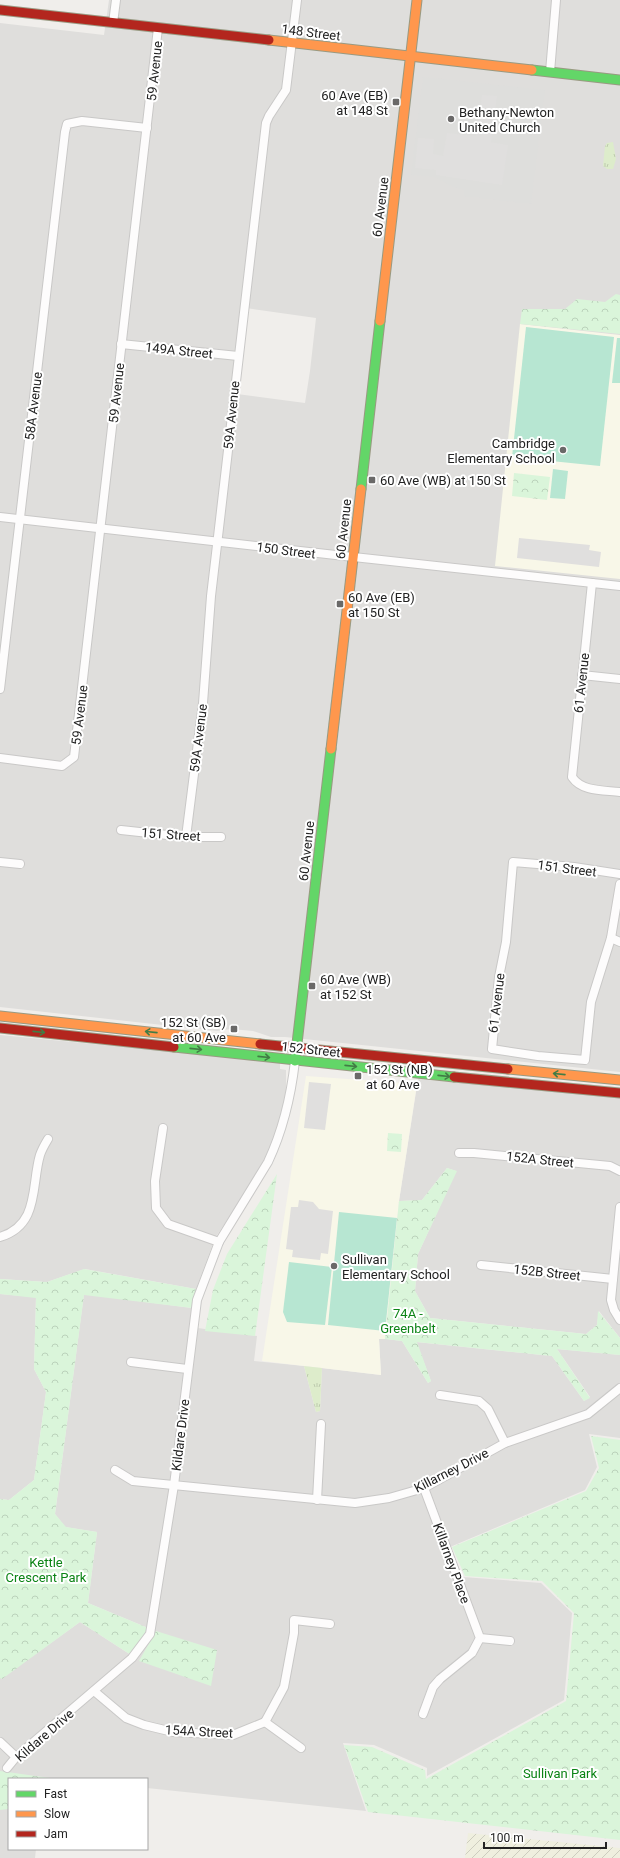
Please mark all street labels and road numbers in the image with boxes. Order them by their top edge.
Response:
street label: 148 Street [281,21,341,44]
street label: 59 Avenue [144,40,165,102]
street label: 60 Avenue [369,176,392,238]
street label: 149A Street [144,339,214,362]
street label: 59 Avenue [106,362,127,424]
street label: 58A Avenue [22,371,45,441]
street label: 59A Avenue [220,380,243,450]
street label: 60 Avenue [333,498,354,560]
street label: 150 Street [256,539,316,562]
street label: 61 Avenue [571,652,592,714]
street label: 59 Avenue [68,684,91,746]
street label: 59A Avenue [187,703,210,773]
street label: 60 Avenue [296,820,317,882]
street label: 151 Street [141,825,201,844]
street label: 151 Street [537,857,597,880]
street label: 61 Avenue [485,972,508,1034]
street label: 152 Street [281,1039,341,1060]
street label: 152A Street [505,1148,575,1171]
street label: 152B Street [513,1262,581,1283]
street label: Kildare Drive [169,1398,192,1472]
street label: Killarney Drive [411,1445,491,1496]
street label: Killarney Place [430,1521,473,1606]
street label: Kildare Drive [12,1706,77,1765]
street label: 154A Street [165,1722,233,1741]

